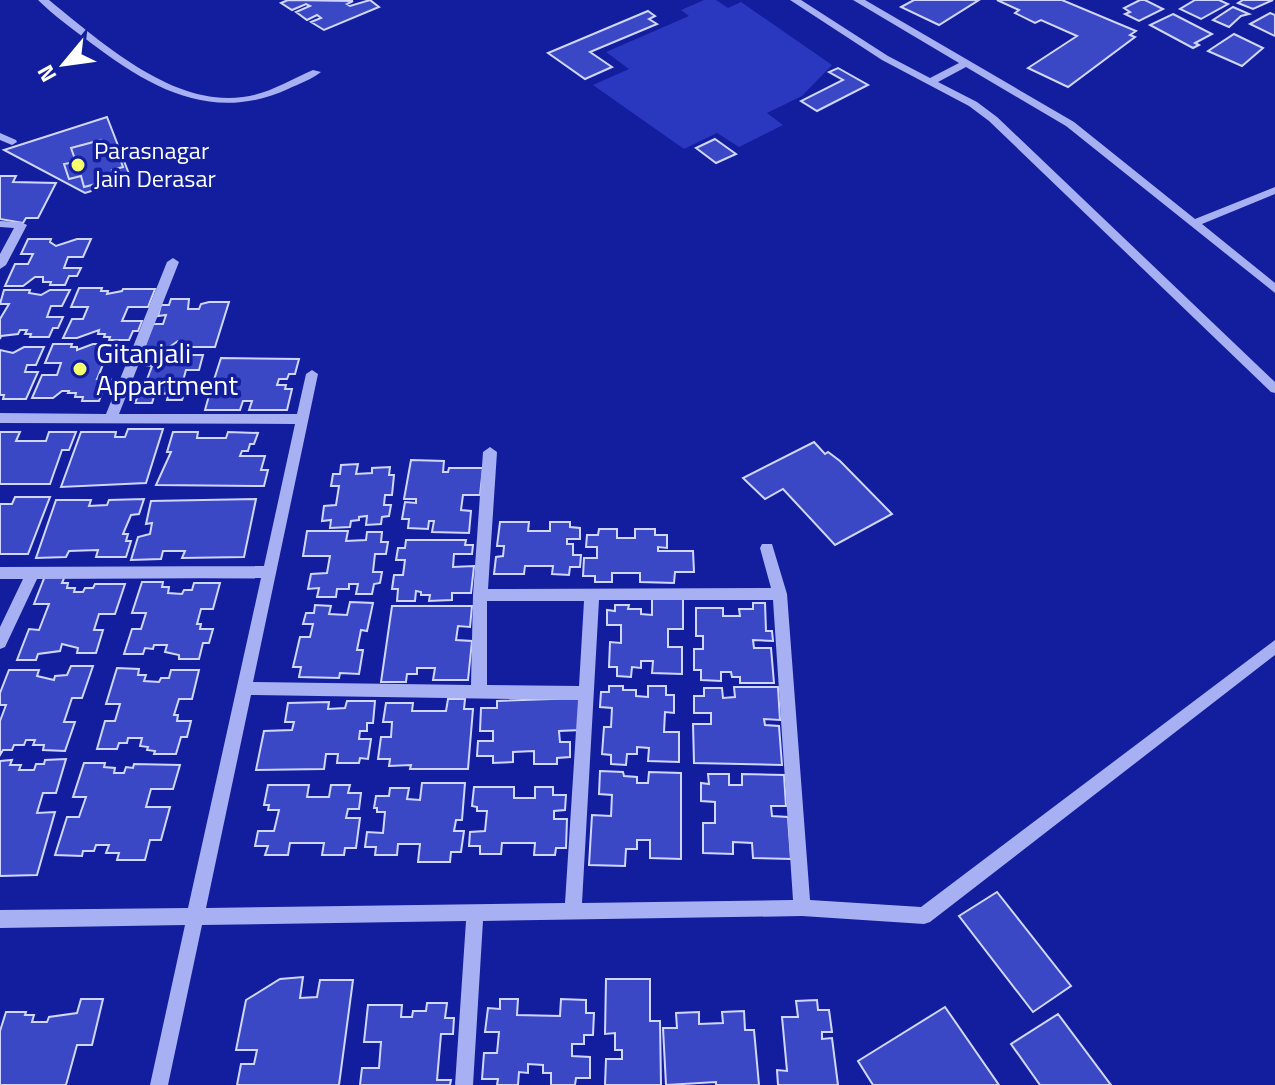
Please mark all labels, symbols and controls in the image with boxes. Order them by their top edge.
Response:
north arrow [24,24,104,104]
text: N [28,59,65,89]
place label: Parasnagar Jain Derasar [94,132,216,196]
marker: Parasnagar Jain Derasar [69,156,87,174]
place label: Gitanjali Appartment [96,331,238,406]
marker: Gitanjali Appartment [71,360,89,378]

